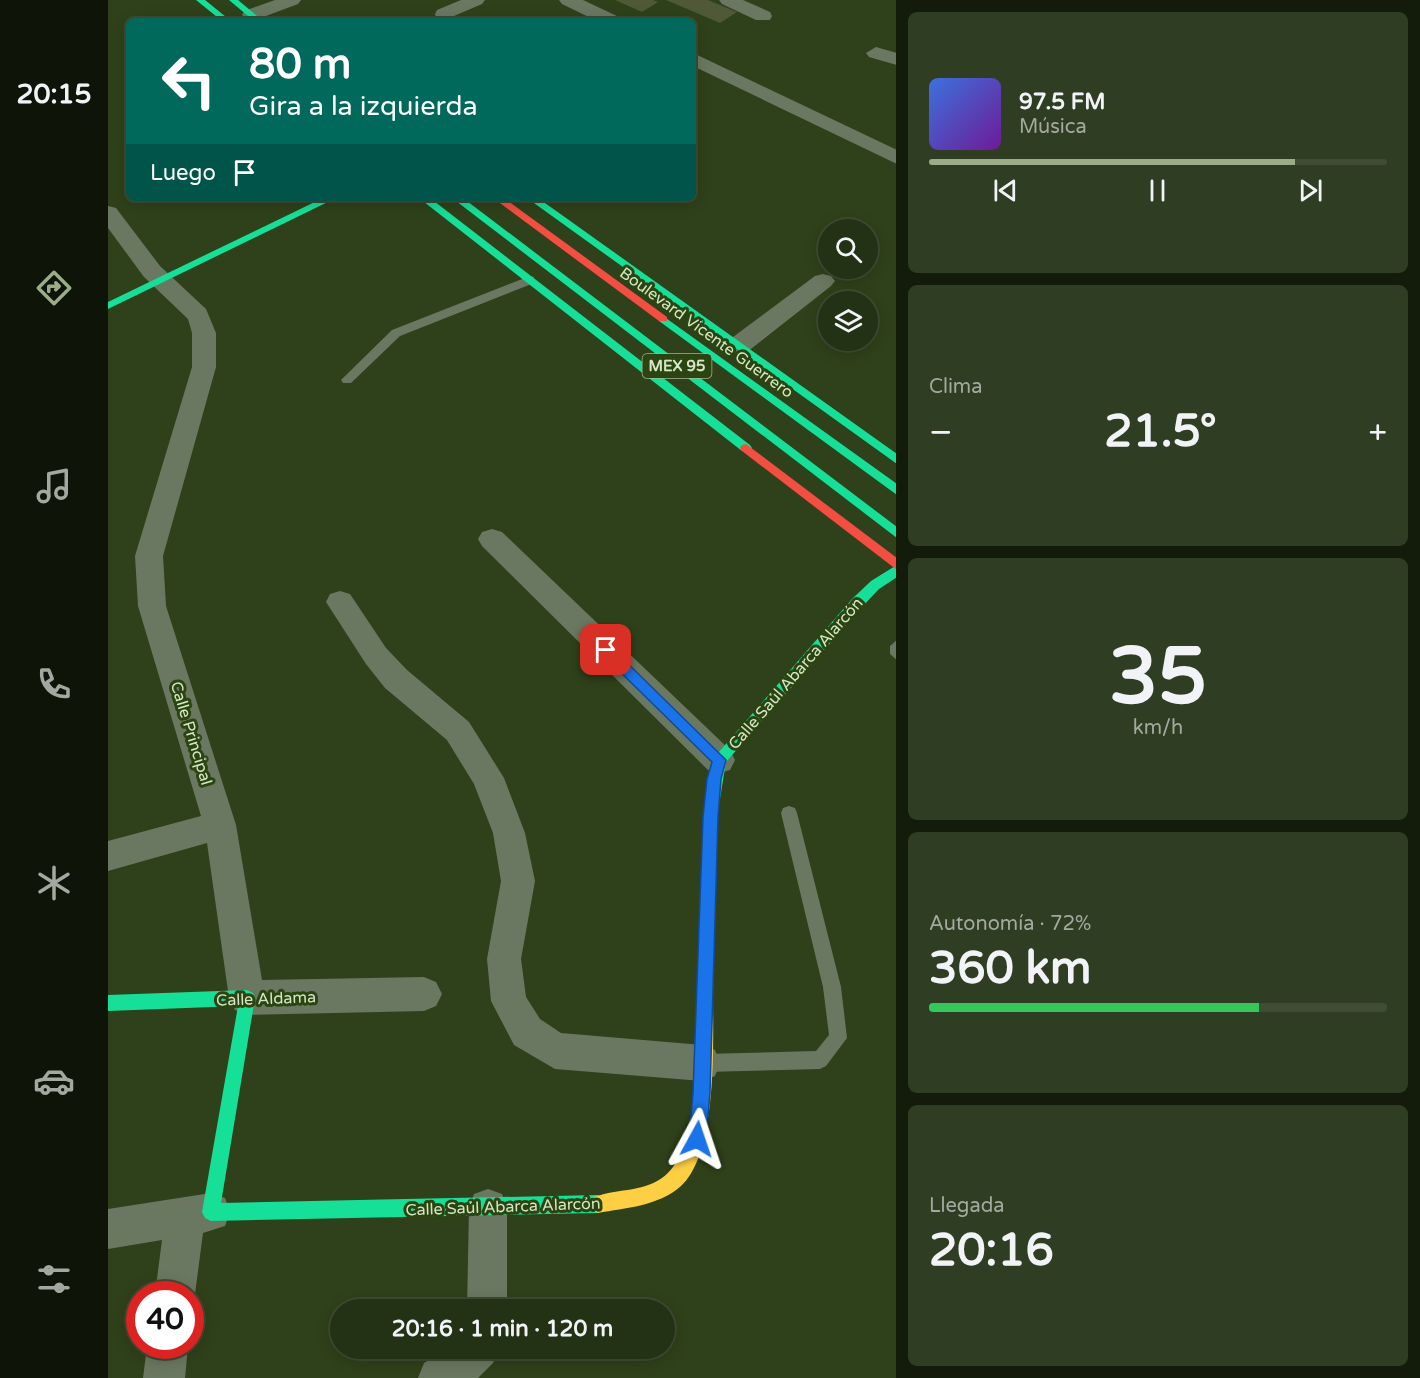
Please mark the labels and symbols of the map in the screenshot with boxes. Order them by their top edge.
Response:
street label: Boulevard Vicente Guerrero [616,263,797,403]
road number: MEX 95 [642,354,712,378]
street label: Calle Saúl Abarca Alarcón [724,593,867,754]
pin [580,624,631,675]
street label: Calle Principal [166,679,216,788]
street label: Calle Aldama [216,987,316,1011]
position arrow [665,1107,729,1171]
street label: Calle Saúl Abarca Alarcón [405,1194,601,1220]
speed limit sign: 40 [126,1281,204,1359]

